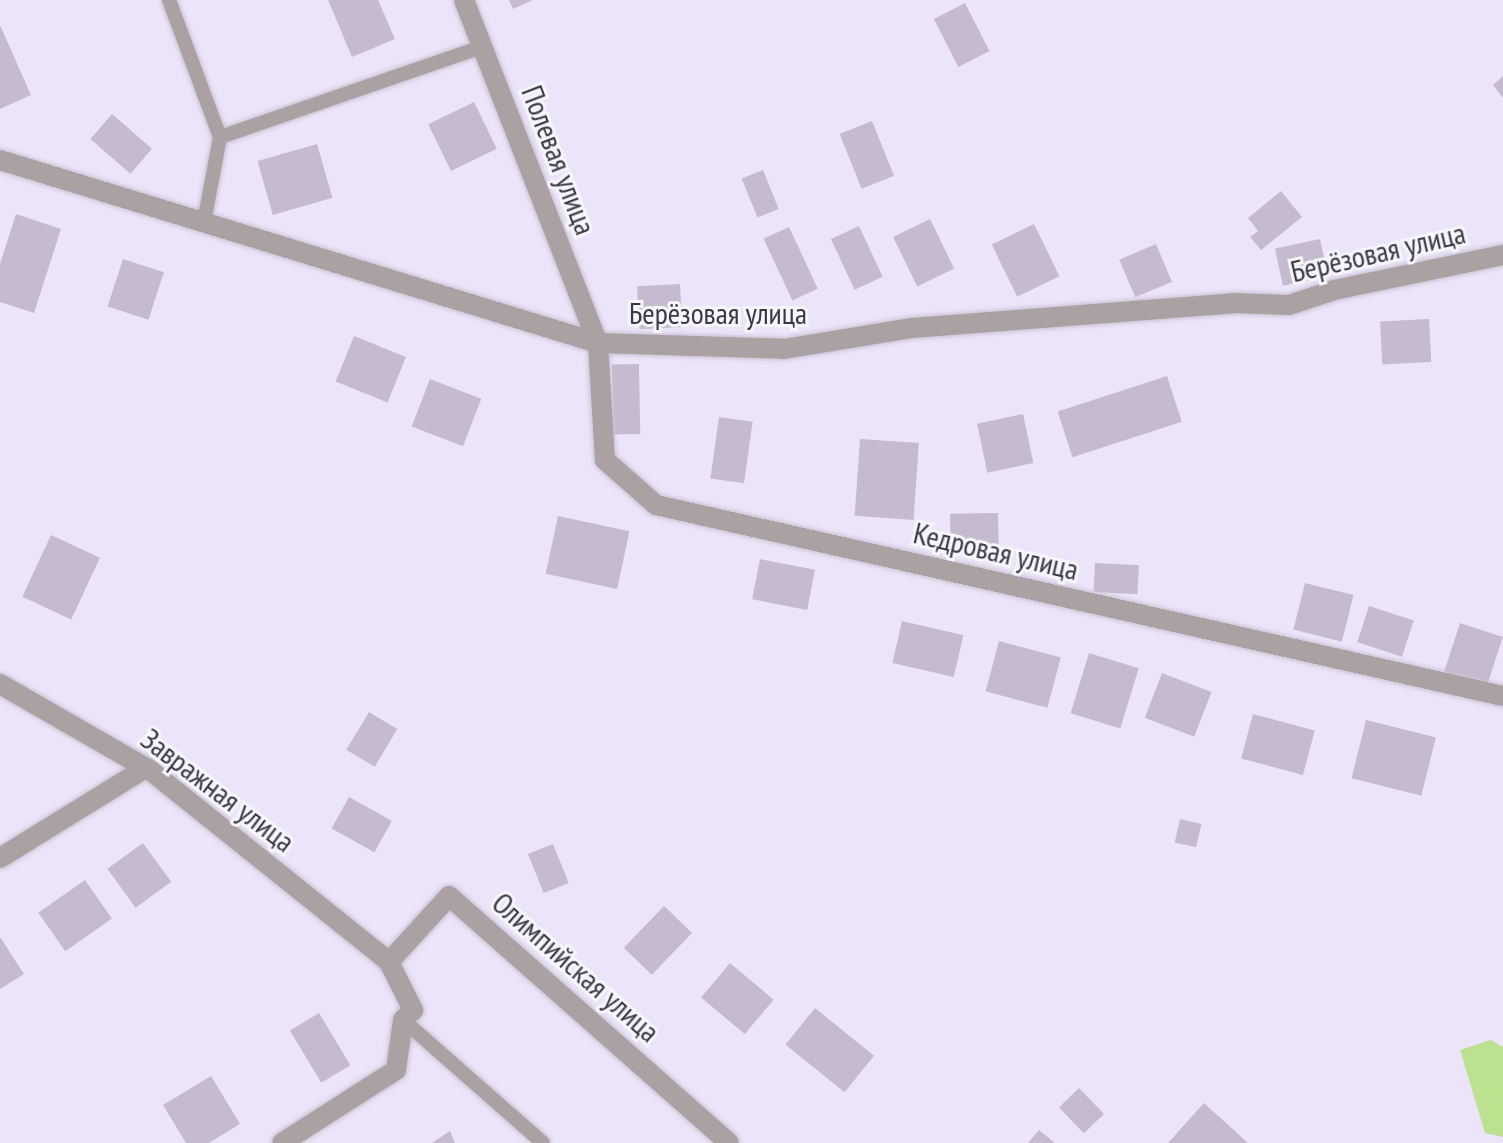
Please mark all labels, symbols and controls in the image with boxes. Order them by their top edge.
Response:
street label: Полевая улица [514,80,604,240]
street label: Берёзовая улица [1287,214,1469,290]
street label: Берёзовая улица [629,295,807,331]
street label: Кедровая улица [910,515,1082,587]
street label: Завражная улица [134,721,302,859]
street label: Олимпийская улица [485,885,667,1049]

